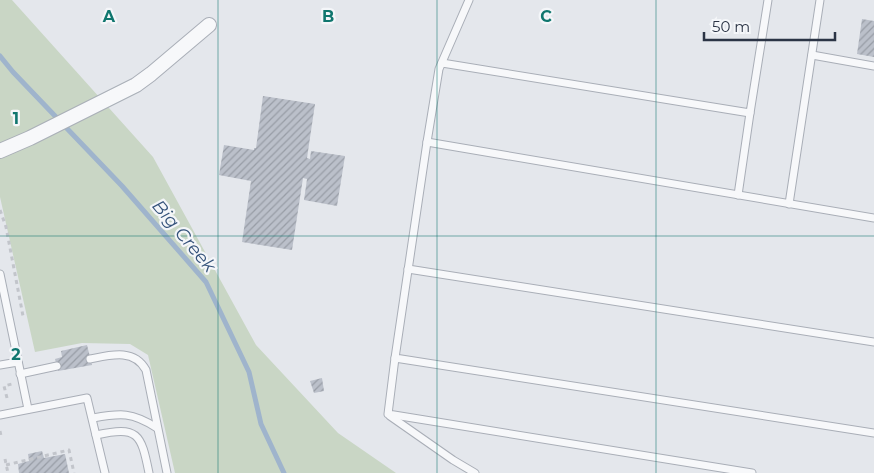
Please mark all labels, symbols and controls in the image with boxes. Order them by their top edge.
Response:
text: A [102,7,116,26]
text: B [322,7,334,26]
text: C [540,7,552,26]
scale bar [704,10,835,42]
text: 50 m [712,17,750,36]
text: 1 [13,109,19,128]
water label: Big Creek [147,195,221,278]
text: 2 [11,345,21,364]

